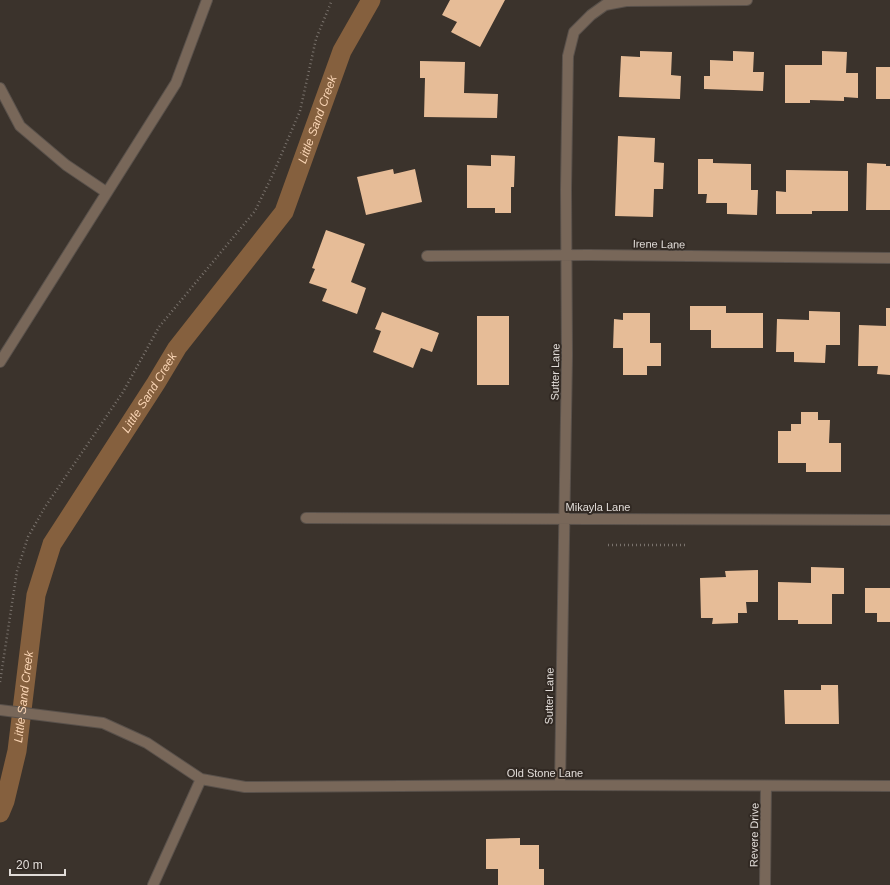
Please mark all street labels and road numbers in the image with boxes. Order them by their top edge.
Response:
street label: Irene Lane [633,238,685,250]
street label: Sutter Lane [549,343,561,401]
street label: Mikayla Lane [566,501,630,513]
street label: Sutter Lane [543,667,555,725]
street label: Old Stone Lane [507,767,583,779]
street label: Revere Drive [747,803,761,867]

